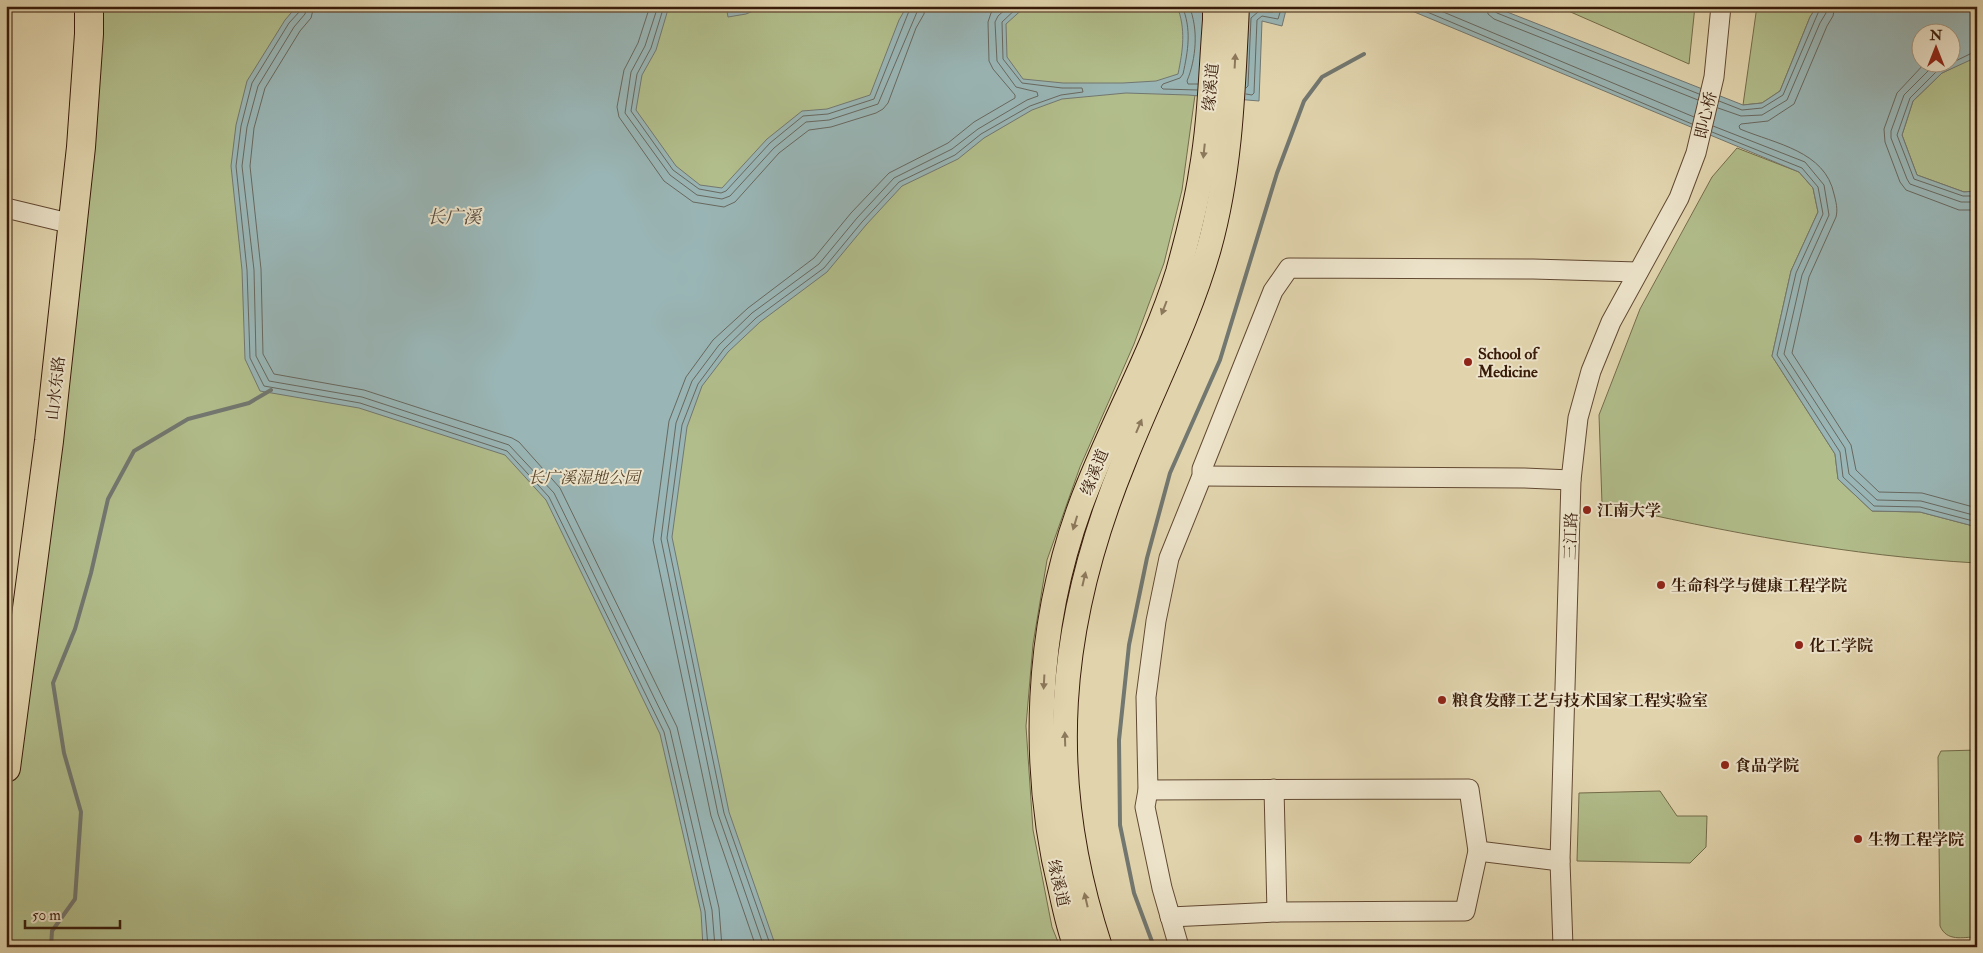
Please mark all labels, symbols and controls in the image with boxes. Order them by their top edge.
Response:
north arrow [1910,22,1960,72]
text: N [1929,27,1943,44]
one-way arrow [1231,52,1239,68]
street label: 缘溪道 [1199,62,1223,112]
street label: 即心桥 [1691,90,1721,141]
one-way arrow [1200,143,1208,159]
water label: 长广溪 [427,206,483,229]
one-way arrow [1160,301,1168,316]
place label: School of Medicine [1477,344,1540,382]
street label: 山水东路 [43,355,69,421]
marker: School of Medicine [1462,356,1474,368]
one-way arrow [1135,419,1143,433]
street label: 缘溪道 [1077,446,1113,498]
park label: 长广溪湿地公园 [528,468,643,488]
place label: 江南大学 [1597,501,1661,521]
marker: 江南大学 [1581,504,1593,516]
street label: 三江路 [1560,512,1582,560]
one-way arrow [1071,515,1078,530]
one-way arrow [1080,571,1088,586]
place label: 生命科学与健康工程学院 [1671,576,1847,596]
marker: 生命科学与健康工程学院 [1655,579,1667,591]
place label: 化工学院 [1809,636,1873,656]
marker: 化工学院 [1793,639,1805,651]
one-way arrow [1040,674,1048,690]
place label: 粮食发酵工艺与技术国家工程实验室 [1452,691,1708,711]
marker: 粮食发酵工艺与技术国家工程实验室 [1436,694,1448,706]
one-way arrow [1060,731,1068,747]
place label: 食品学院 [1735,756,1799,776]
marker: 食品学院 [1719,759,1731,771]
place label: 生物工程学院 [1868,830,1964,850]
marker: 生物工程学院 [1852,833,1864,845]
street label: 缘溪道 [1043,858,1073,909]
one-way arrow [1082,893,1090,908]
scale bar [25,898,120,930]
text: 50 m [32,906,61,925]

